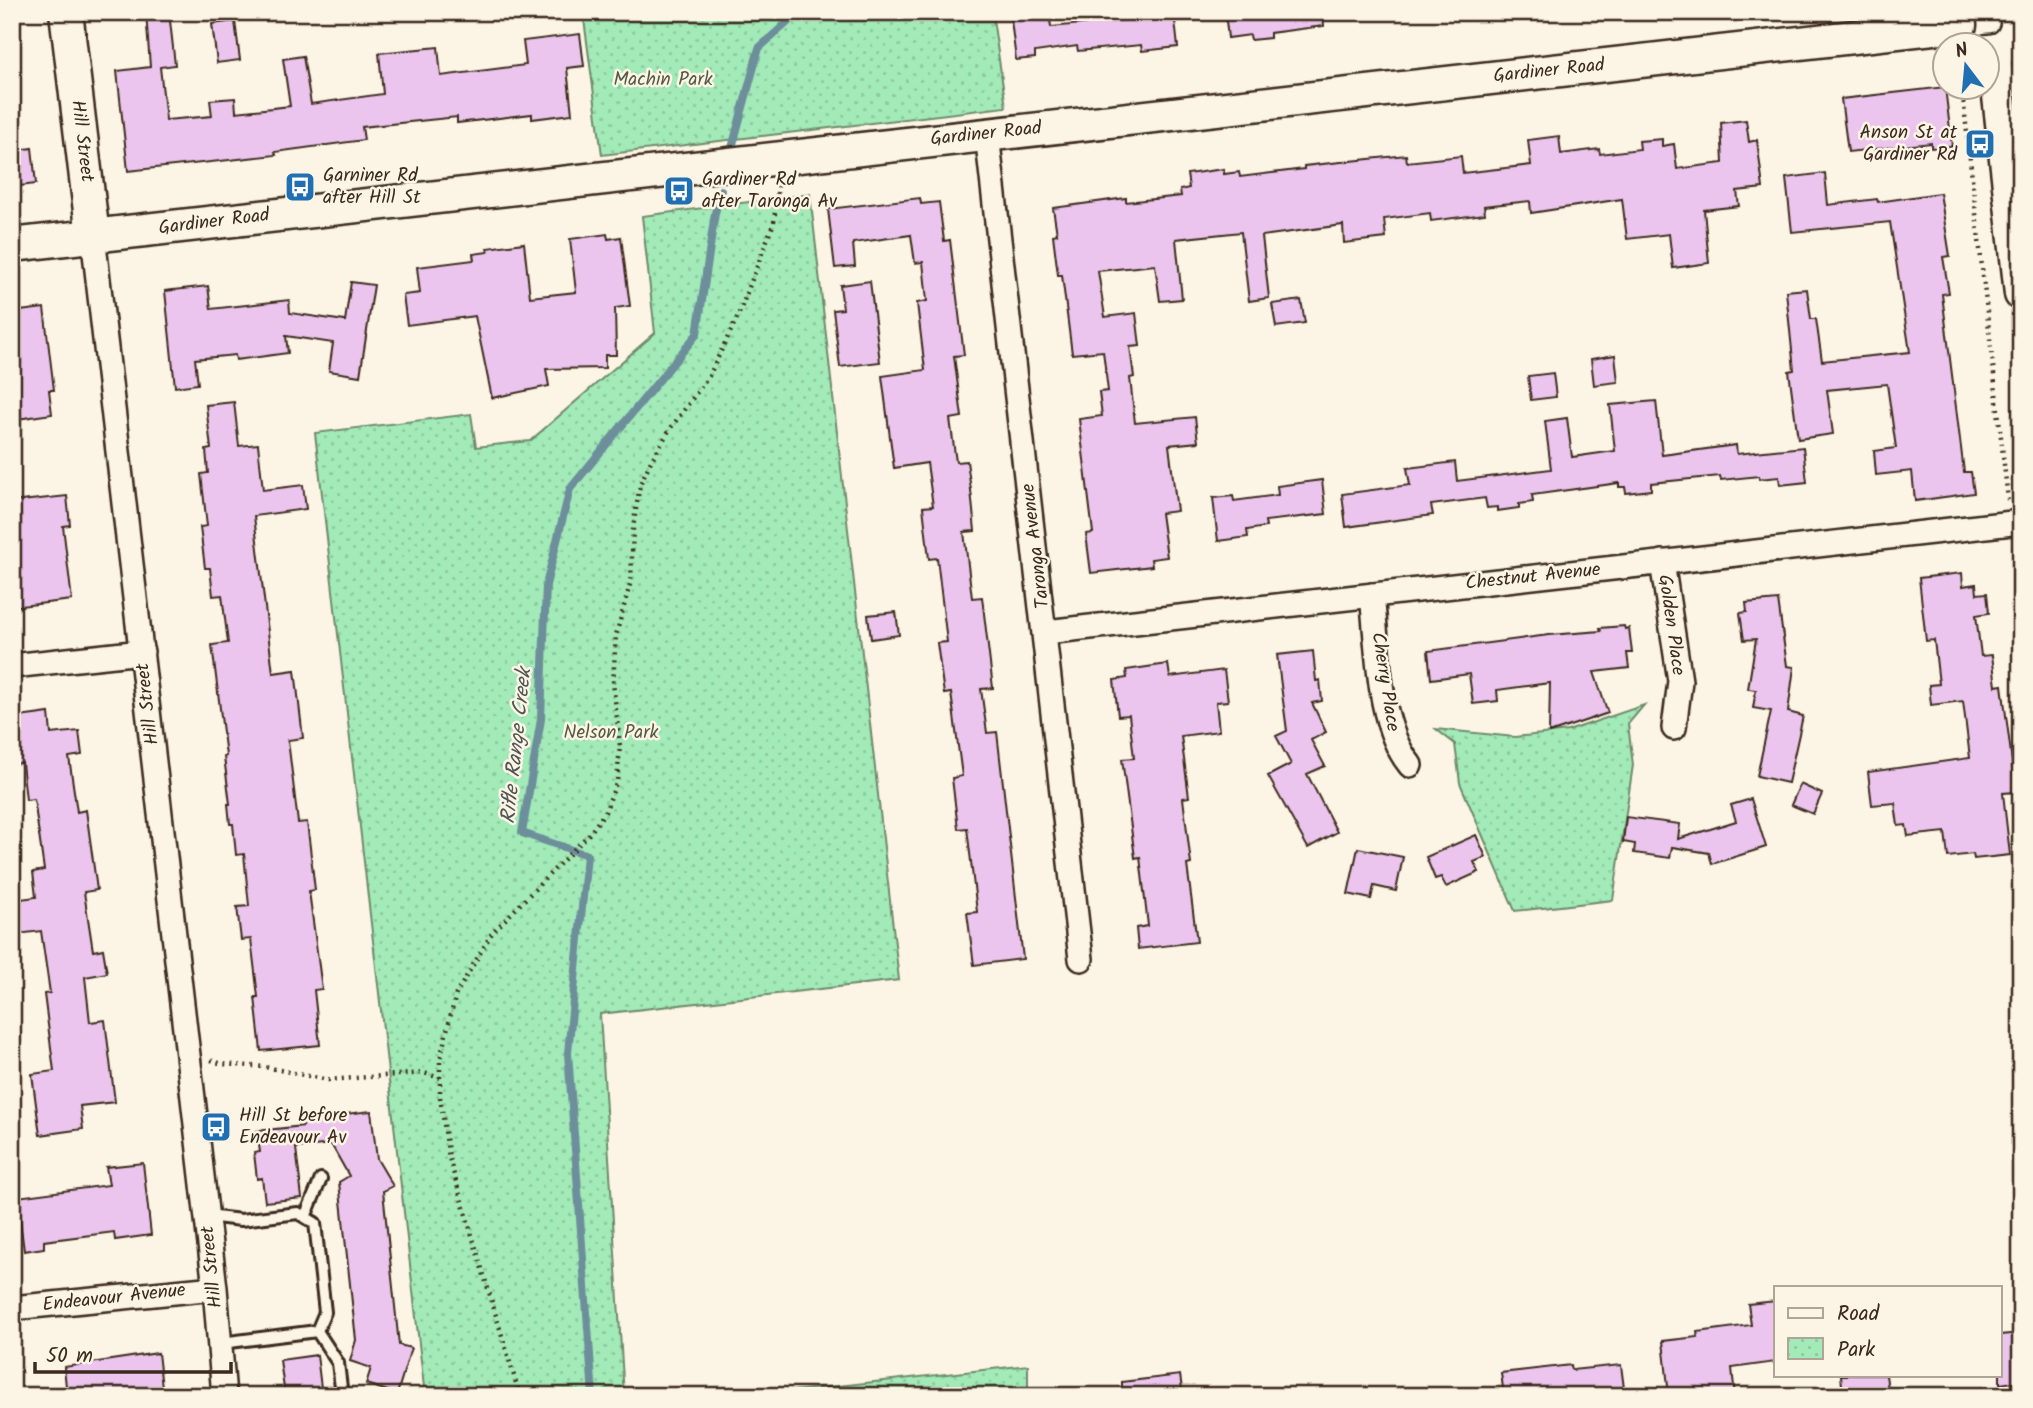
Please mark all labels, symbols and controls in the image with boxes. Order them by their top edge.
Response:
north arrow [1932,32,2002,102]
text: N [1952,36,1972,68]
street label: Gardiner Road [1492,50,1607,92]
park label: Machin Park [613,65,713,95]
street label: Hill Street [62,98,102,184]
street label: Gardiner Road [929,113,1044,155]
place label: Anson St at Gardiner Rd [1860,118,1958,170]
bus stop icon: Anson St at Gardiner Rd [1963,127,1997,161]
place label: Garniner Rd after Hill St [323,161,421,213]
place label: Gardiner Rd after Taronga Av [702,165,838,217]
bus stop icon: Garniner Rd after Hill St [283,170,317,204]
bus stop icon: Gardiner Rd after Taronga Av [662,174,696,208]
street label: Gardiner Road [157,200,272,244]
street label: Taronga Avenue [1013,481,1059,610]
street label: Chestnut Avenue [1464,555,1603,599]
street label: Golden Place [1649,573,1693,678]
street label: Cherry Place [1362,630,1408,734]
street label: Hill Street [128,661,168,747]
water label: Rifle Range Creek [492,664,542,825]
park label: Nelson Park [564,718,659,748]
place label: Hill St before Endeavour Av [239,1101,348,1153]
bus stop icon: Hill St before Endeavour Av [199,1110,233,1144]
street label: Hill Street [193,1224,231,1310]
street label: Endeavour Avenue [41,1276,188,1320]
legend [1774,1286,2002,1376]
text: Road [1837,1298,1880,1331]
scale bar [35,1331,231,1375]
text: Park [1837,1334,1875,1367]
text: 50 m [46,1340,93,1373]

